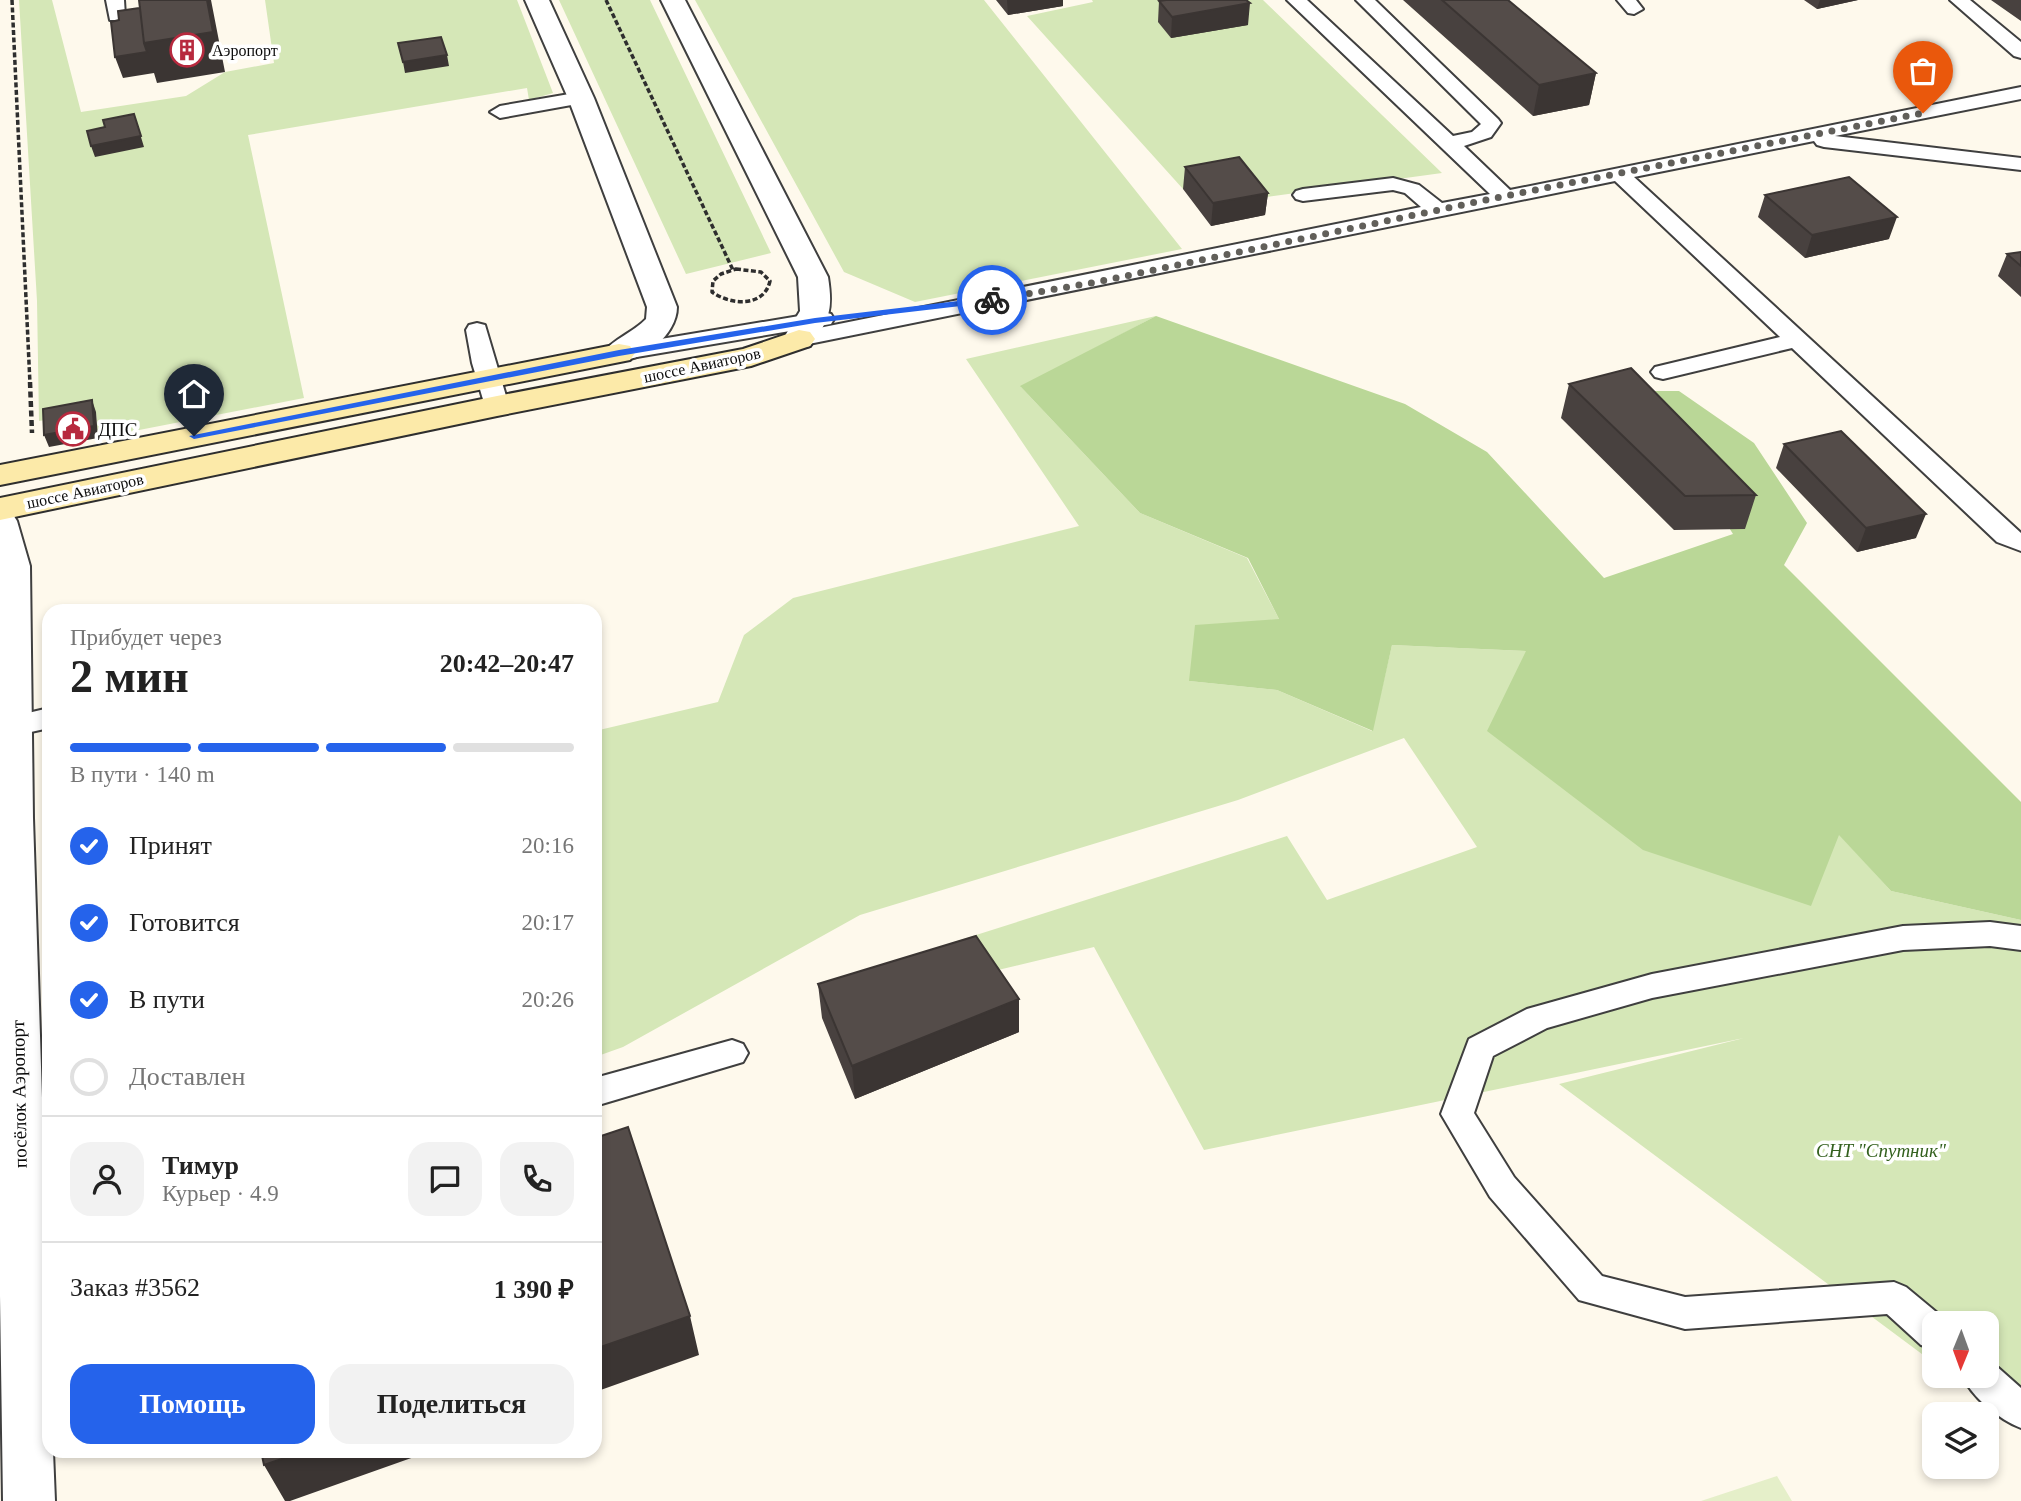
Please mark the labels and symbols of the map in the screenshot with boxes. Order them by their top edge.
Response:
building icon: Аэропорт [168,31,206,69]
pin [1893,41,1953,113]
place label: Аэропорт [212,42,278,60]
courier [957,265,1027,335]
street label: шоссе Авиаторов [642,344,763,387]
pin [164,364,224,436]
public building icon: ДПС [54,410,92,448]
place label: ДПС [98,419,137,440]
street label: шоссе Авиаторов [25,470,146,513]
street label: посёлок Аэропорт [7,1019,31,1168]
park label: СНТ "Спутник" [1816,1140,1947,1161]
north arrow [1922,1311,1998,1388]

